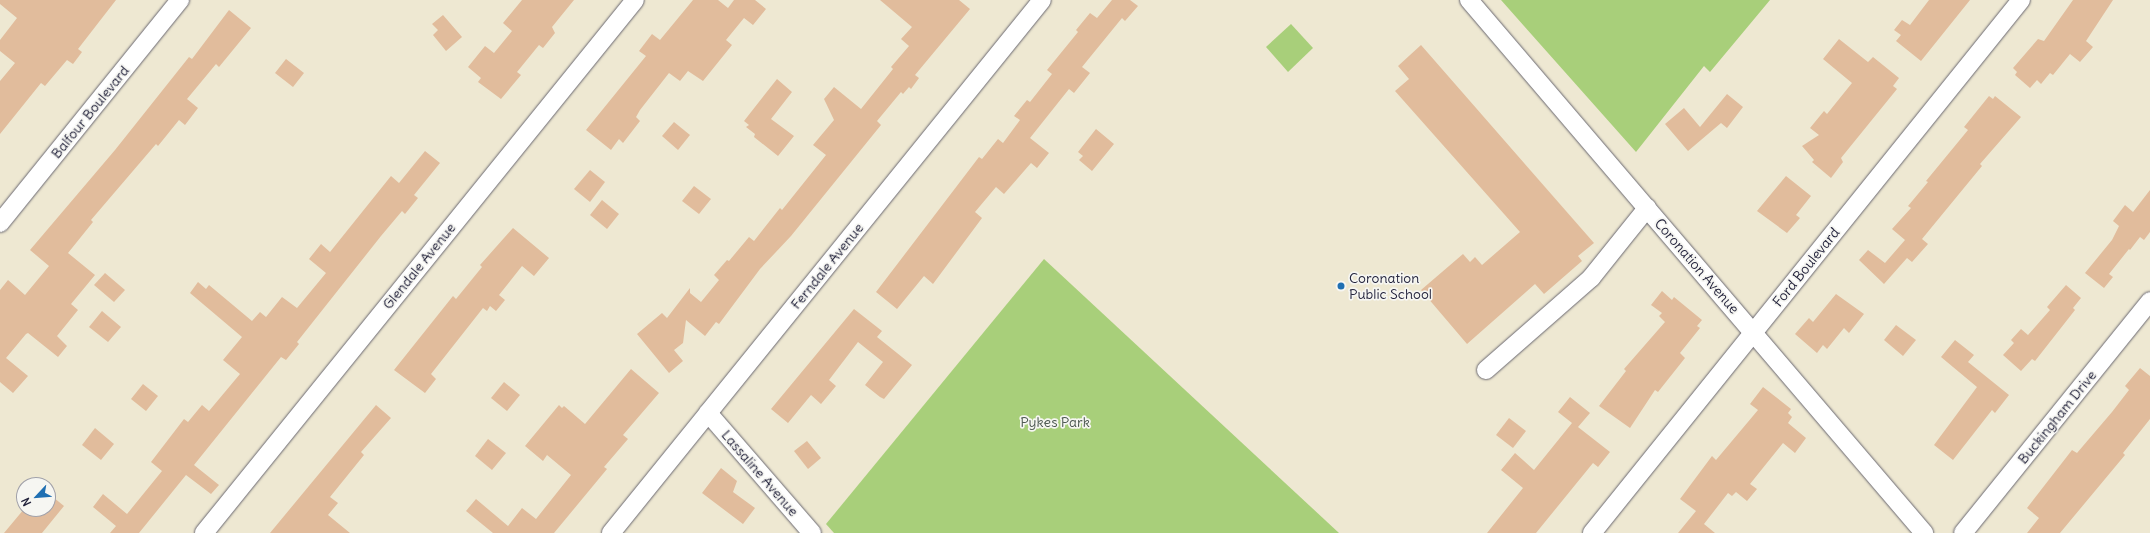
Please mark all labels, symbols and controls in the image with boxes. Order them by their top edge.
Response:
street label: Balfour Boulevard [48,62,132,162]
street label: Coronation Avenue [1651,215,1743,317]
street label: Glendale Avenue [379,220,459,312]
street label: Ferndale Avenue [787,220,867,312]
street label: Ford Boulevard [1769,224,1843,310]
place label: Coronation Public School [1349,270,1432,302]
marker: Coronation Public School [1336,281,1346,291]
street label: Buckingham Drive [2014,367,2100,467]
park label: Pykes Park [1020,414,1090,430]
street label: Lassaline Avenue [718,427,802,519]
north arrow [16,477,56,517]
text: N [18,495,34,508]

